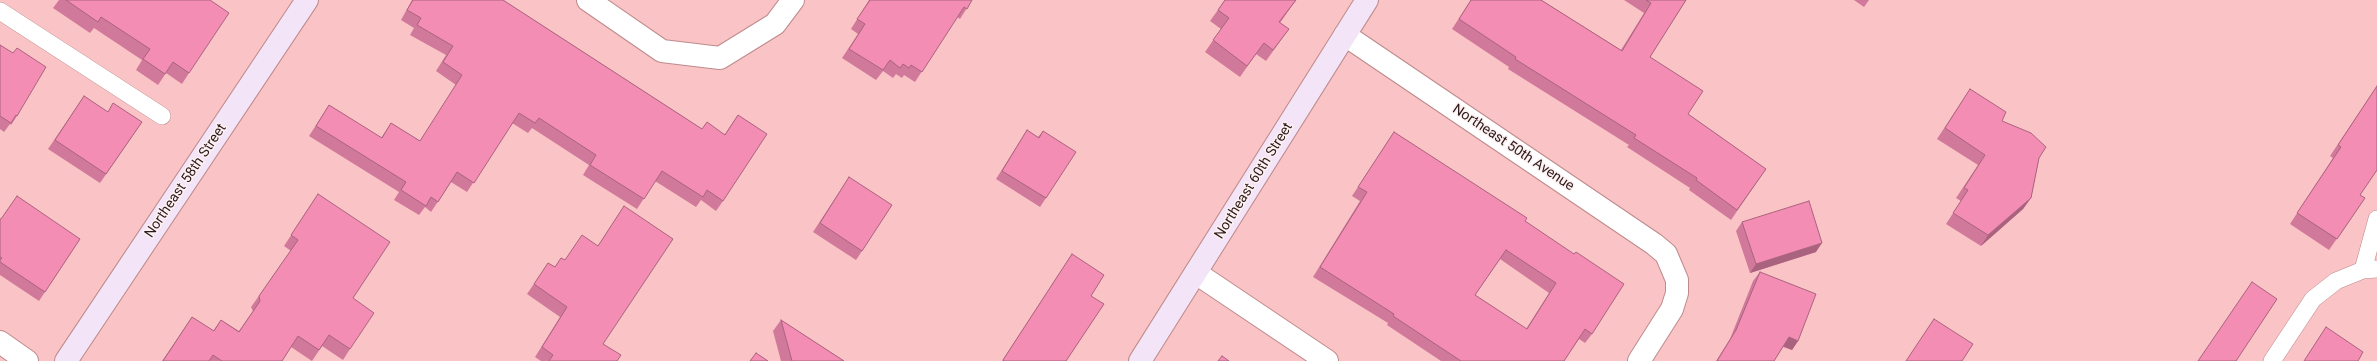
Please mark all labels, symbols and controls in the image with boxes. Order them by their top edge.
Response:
street label: Northeast 50th Avenue [1449,101,1577,195]
street label: Northeast 60th Street [1211,120,1297,242]
street label: Northeast 58th Street [142,121,230,241]

